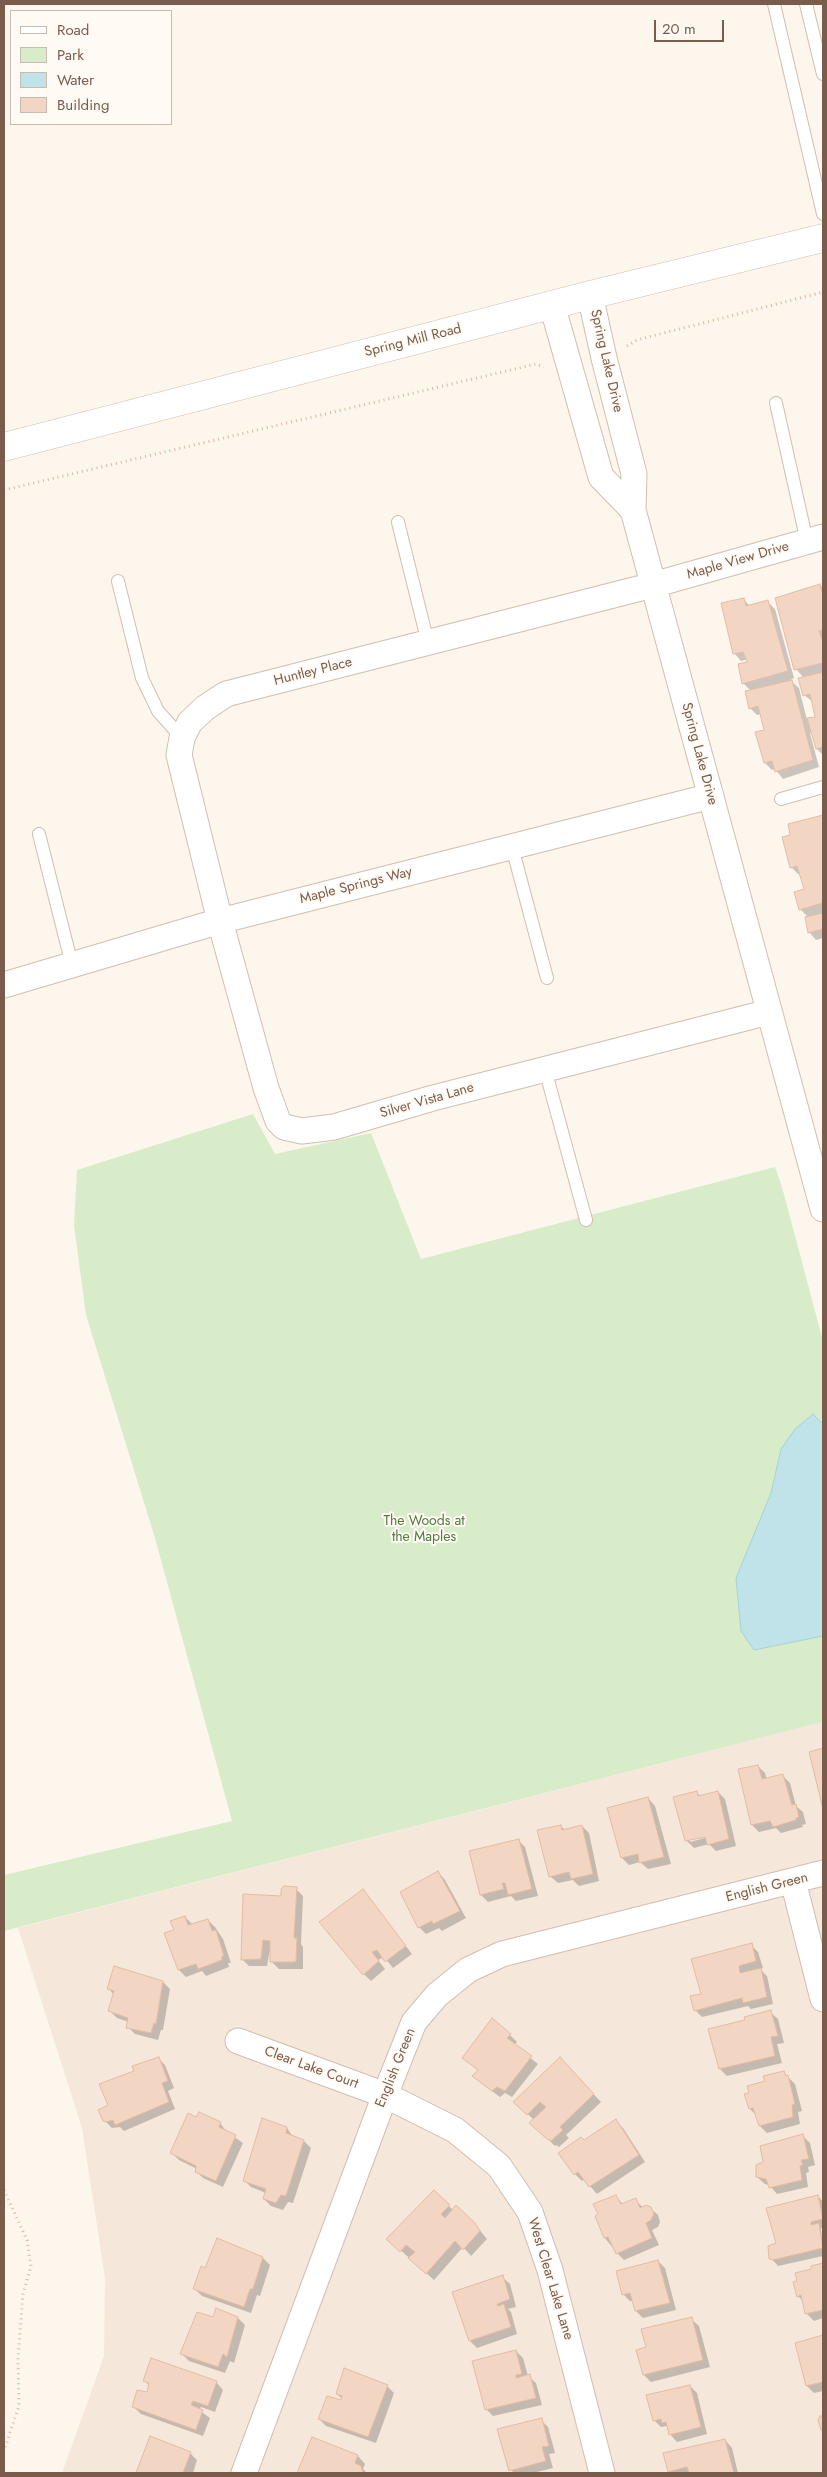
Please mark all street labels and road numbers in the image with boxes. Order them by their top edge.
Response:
street label: Spring Lake Drive [586,308,626,414]
street label: Spring Mill Road [363,321,463,361]
street label: Maple View Drive [685,538,791,584]
street label: Huntley Place [272,654,354,690]
street label: Spring Lake Drive [677,701,721,807]
street label: Maple Springs Way [298,864,414,908]
street label: Silver Vista Lane [378,1080,476,1122]
street label: English Green [724,1870,810,1906]
street label: English Green [372,2026,420,2110]
street label: Clear Lake Court [262,2043,360,2093]
street label: West Clear Lake Lane [523,2216,577,2342]

